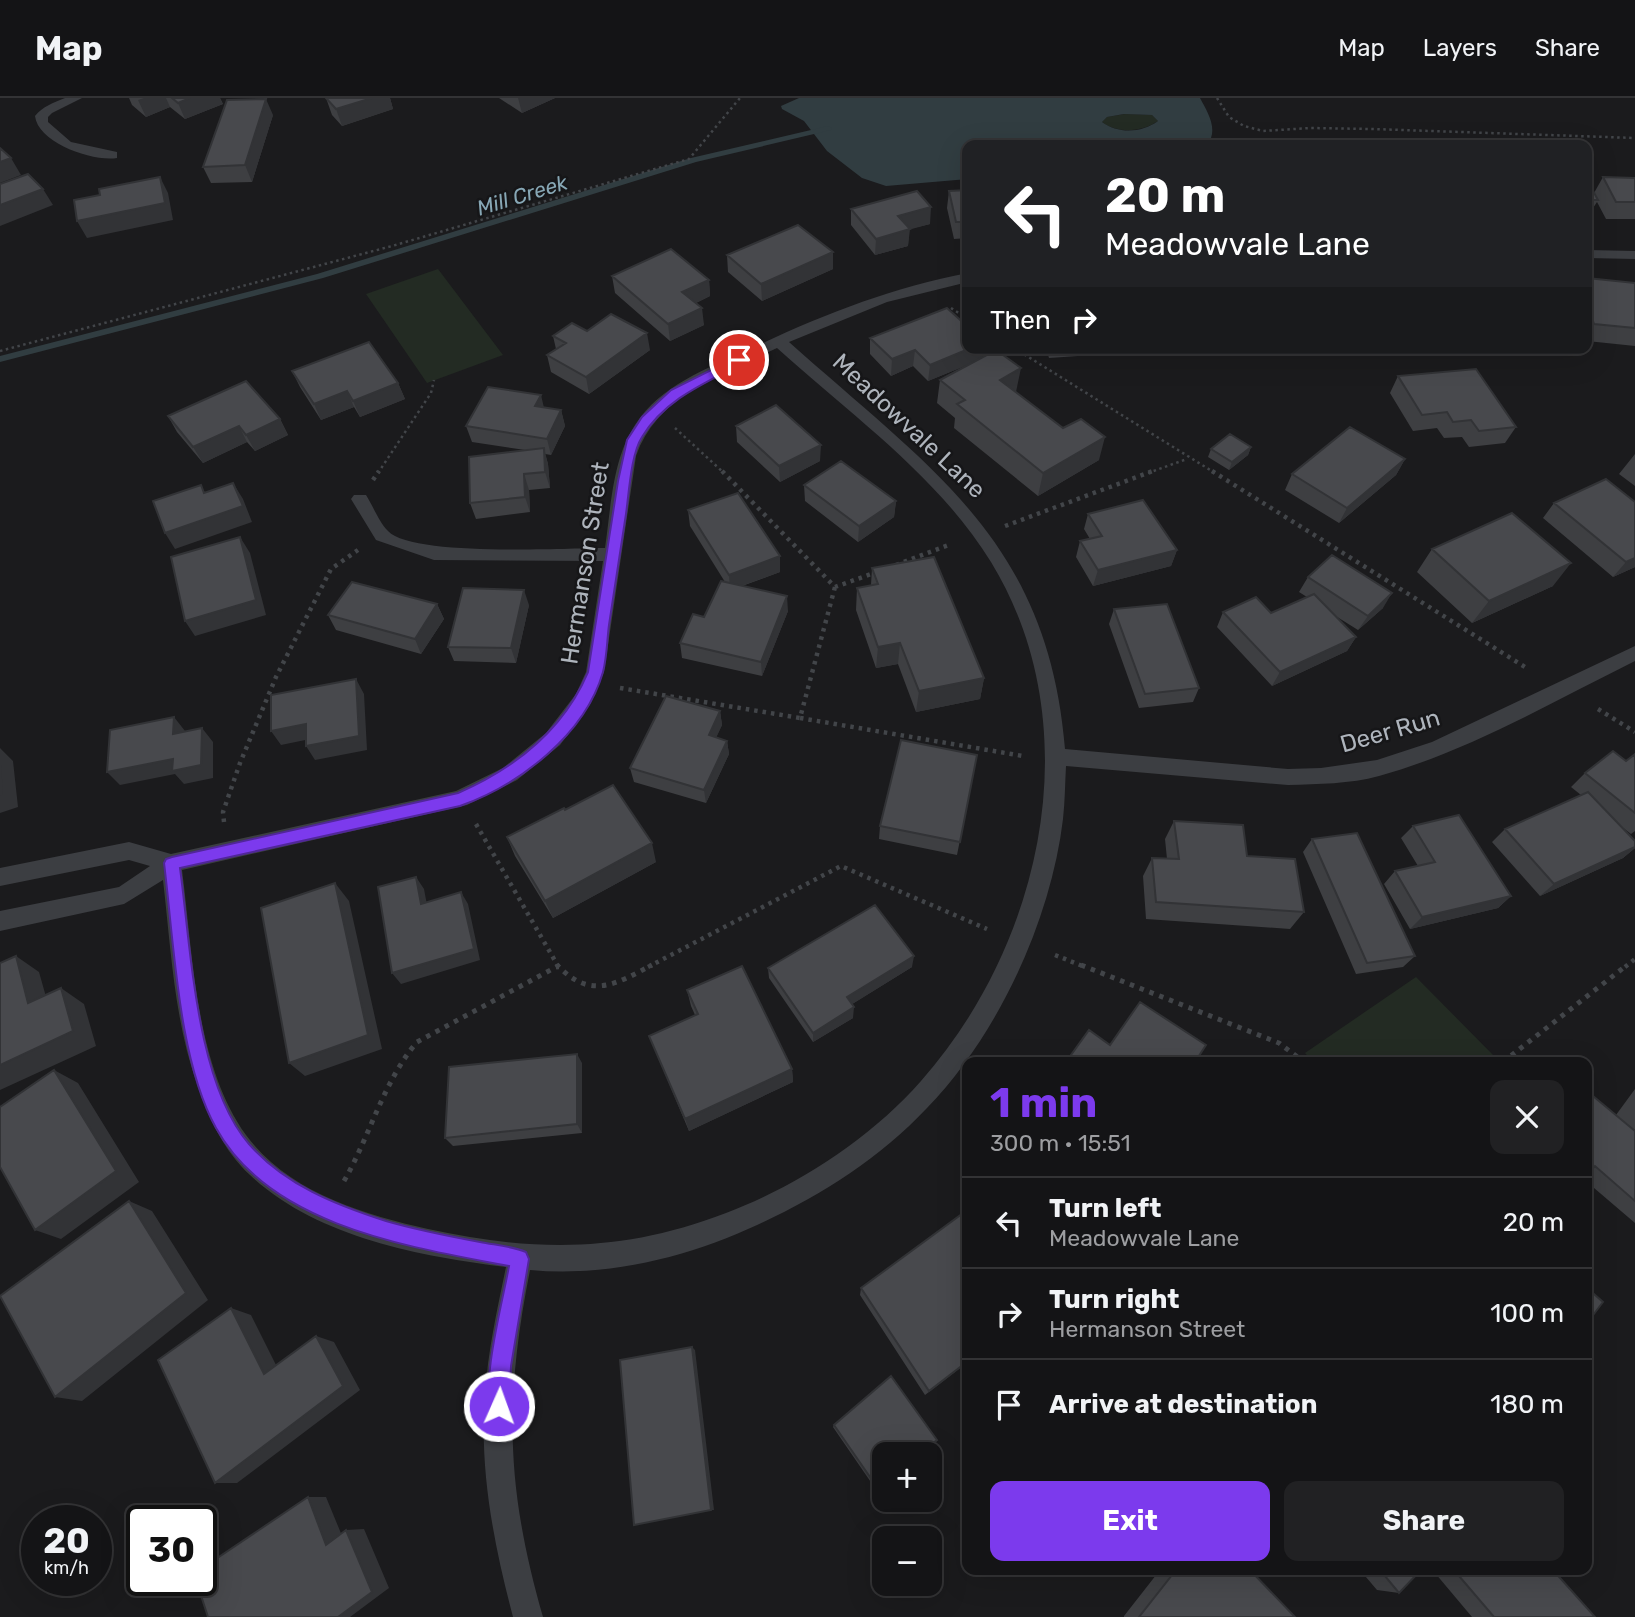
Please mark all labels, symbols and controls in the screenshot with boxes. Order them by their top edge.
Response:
text: Map [35,29,103,68]
text: Map [1338,34,1385,62]
text: Layers [1423,34,1497,62]
text: Share [1535,34,1600,62]
text: 20 m [1105,166,1226,224]
icon: left [990,168,1081,259]
water label: Mill Creek [474,169,571,221]
text: Meadowvale Lane [1105,225,1370,263]
icon: right [1065,301,1103,339]
text: Then [990,305,1051,336]
pin [709,330,769,390]
icon: arrive [720,341,758,379]
street label: Meadowvale Lane [827,348,991,504]
street label: Hermanson Street [555,460,615,666]
street label: Deer Run [1337,703,1443,759]
text: 1 min [990,1078,1097,1128]
button: close [1490,1080,1564,1154]
text: 300 m · 15:51 [990,1129,1131,1157]
text: Turn left [1049,1193,1161,1224]
icon: left [990,1204,1028,1242]
text: 20 m [1503,1207,1564,1238]
text: Meadowvale Lane [1049,1224,1239,1252]
text: Turn right [1049,1284,1179,1315]
icon: right [990,1295,1028,1333]
text: 100 m [1490,1298,1564,1329]
text: Hermanson Street [1049,1315,1245,1343]
position arrow [462,1369,536,1443]
icon: arrive [990,1386,1028,1424]
text: Arrive at destination [1049,1389,1317,1420]
text: 180 m [1490,1389,1564,1420]
map controls [872,1442,942,1596]
button: + [872,1442,942,1512]
button: Exit [990,1481,1270,1561]
button: Share [1284,1481,1564,1561]
speed limit sign: 30 [126,1505,217,1596]
text: 20 [43,1520,90,1562]
button: − [872,1526,942,1596]
text: km/h [44,1557,89,1579]

